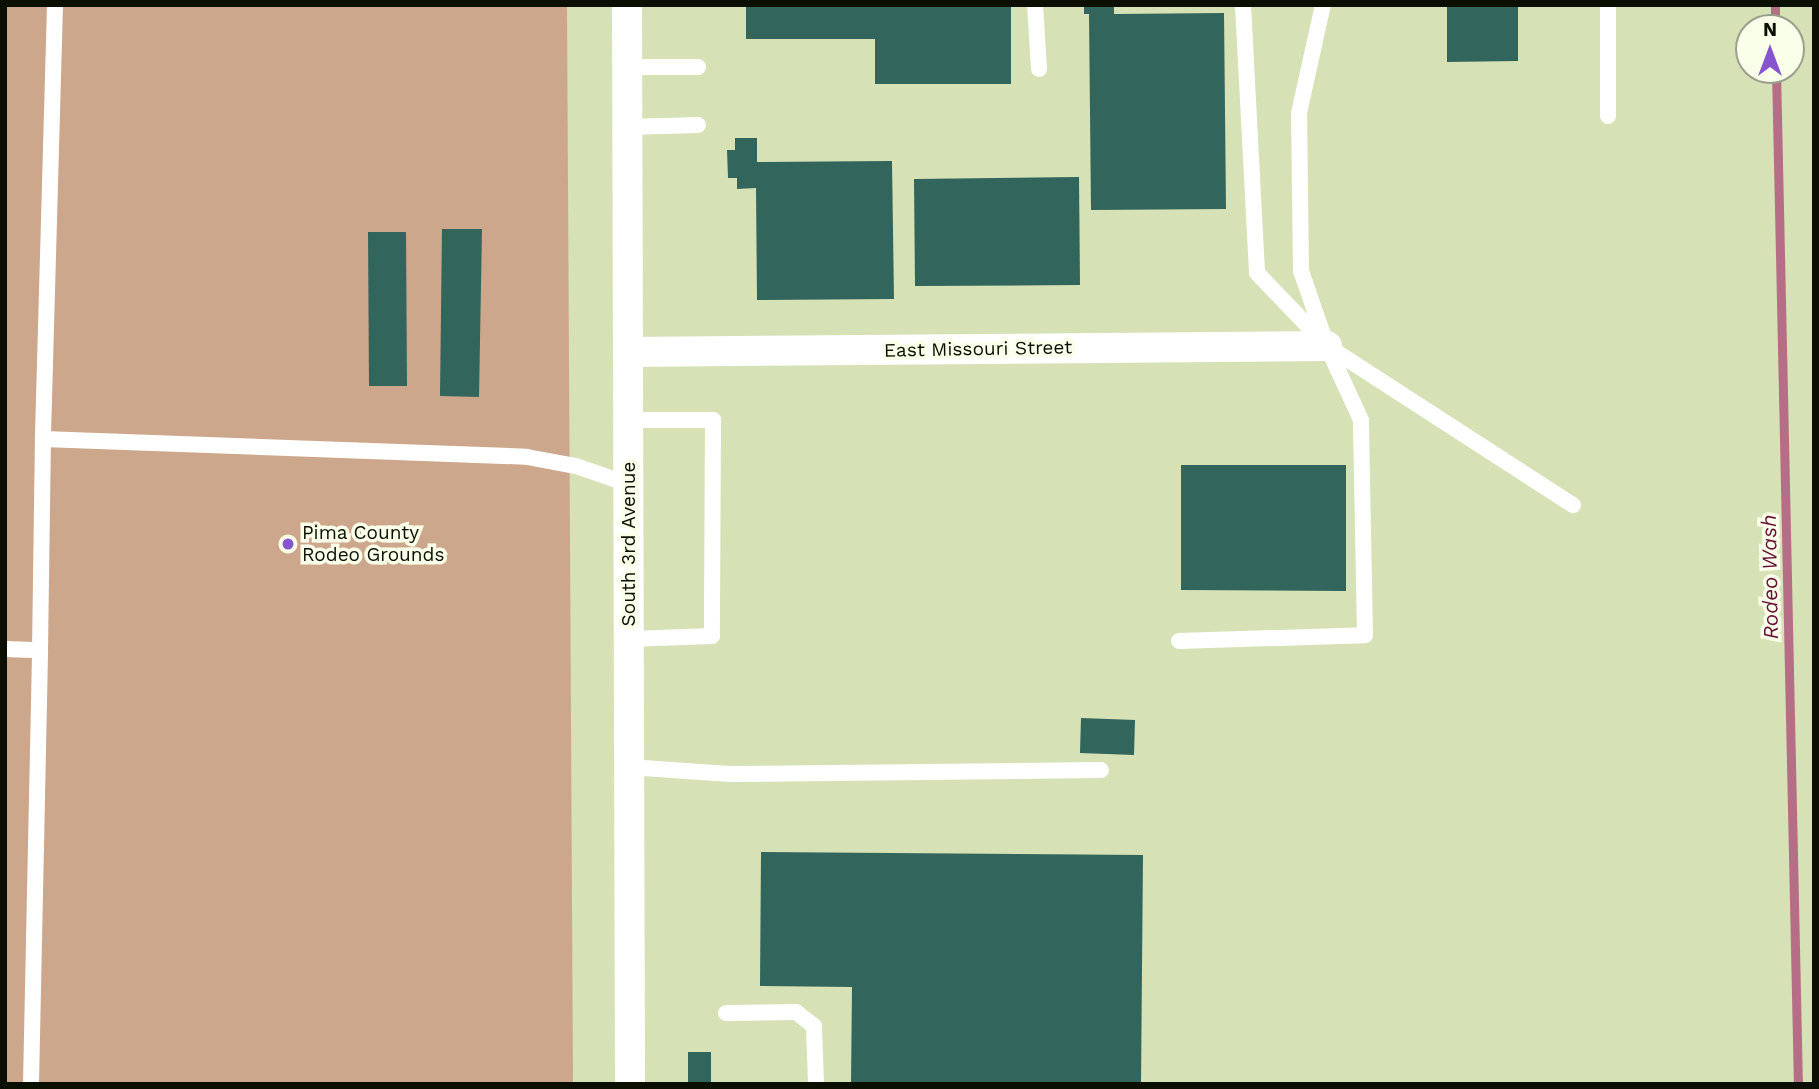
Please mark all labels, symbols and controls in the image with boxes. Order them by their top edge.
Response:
north arrow [1735,14,1805,84]
text: N [1763,18,1777,41]
street label: East Missouri Street [884,336,1072,362]
street label: South 3rd Avenue [618,461,640,627]
water label: Rodeo Wash [1756,514,1784,640]
place label: Pima County Rodeo Grounds [302,522,444,566]
marker: Pima County Rodeo Grounds [280,536,296,552]

